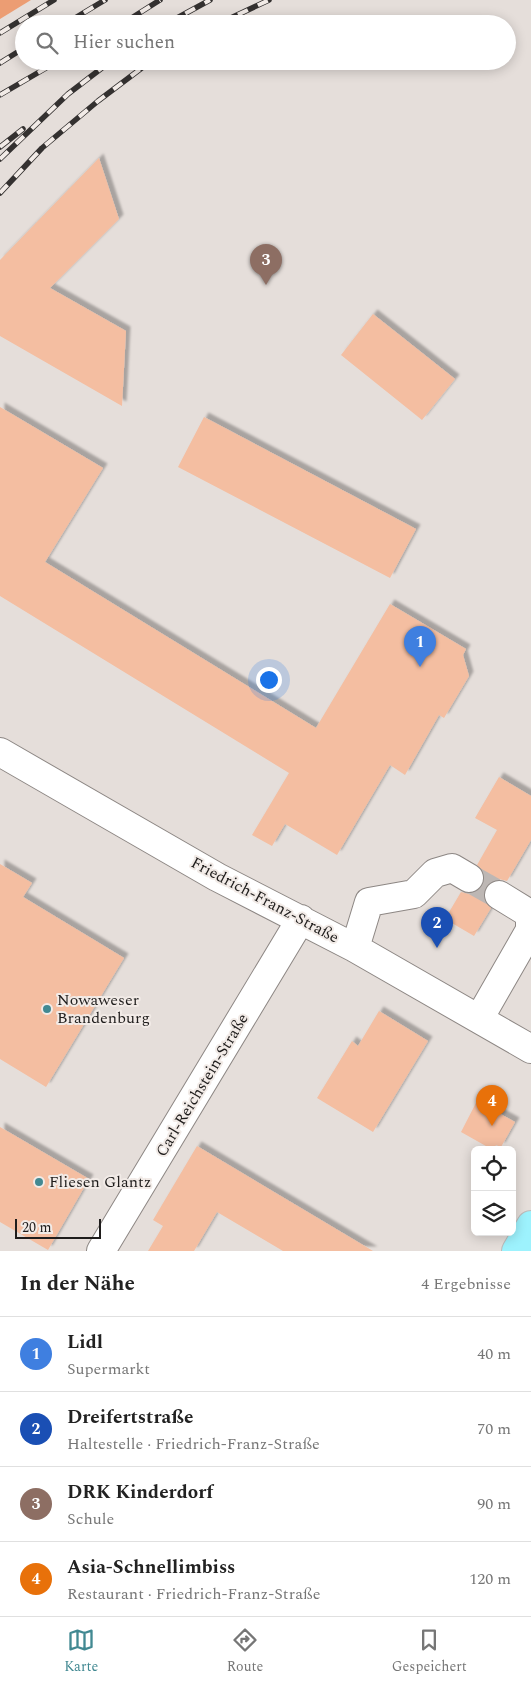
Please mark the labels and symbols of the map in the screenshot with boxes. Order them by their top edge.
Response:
pin: 3 [250,244,282,285]
pin: 1 [404,626,436,667]
your location [256,667,282,693]
street label: Friedrich-Franz-Straße [187,851,343,949]
pin: 2 [421,907,453,948]
place label: Nowaweser Brandenburg [57,988,150,1030]
marker: Nowaweser Brandenburg [41,1003,53,1015]
street label: Carl-Reichstein-Straße [150,1009,254,1161]
pin: 4 [476,1085,508,1126]
place label: Fliesen Glantz [49,1170,151,1194]
marker: Fliesen Glantz [33,1176,45,1188]
scale bar [15,1216,101,1239]

